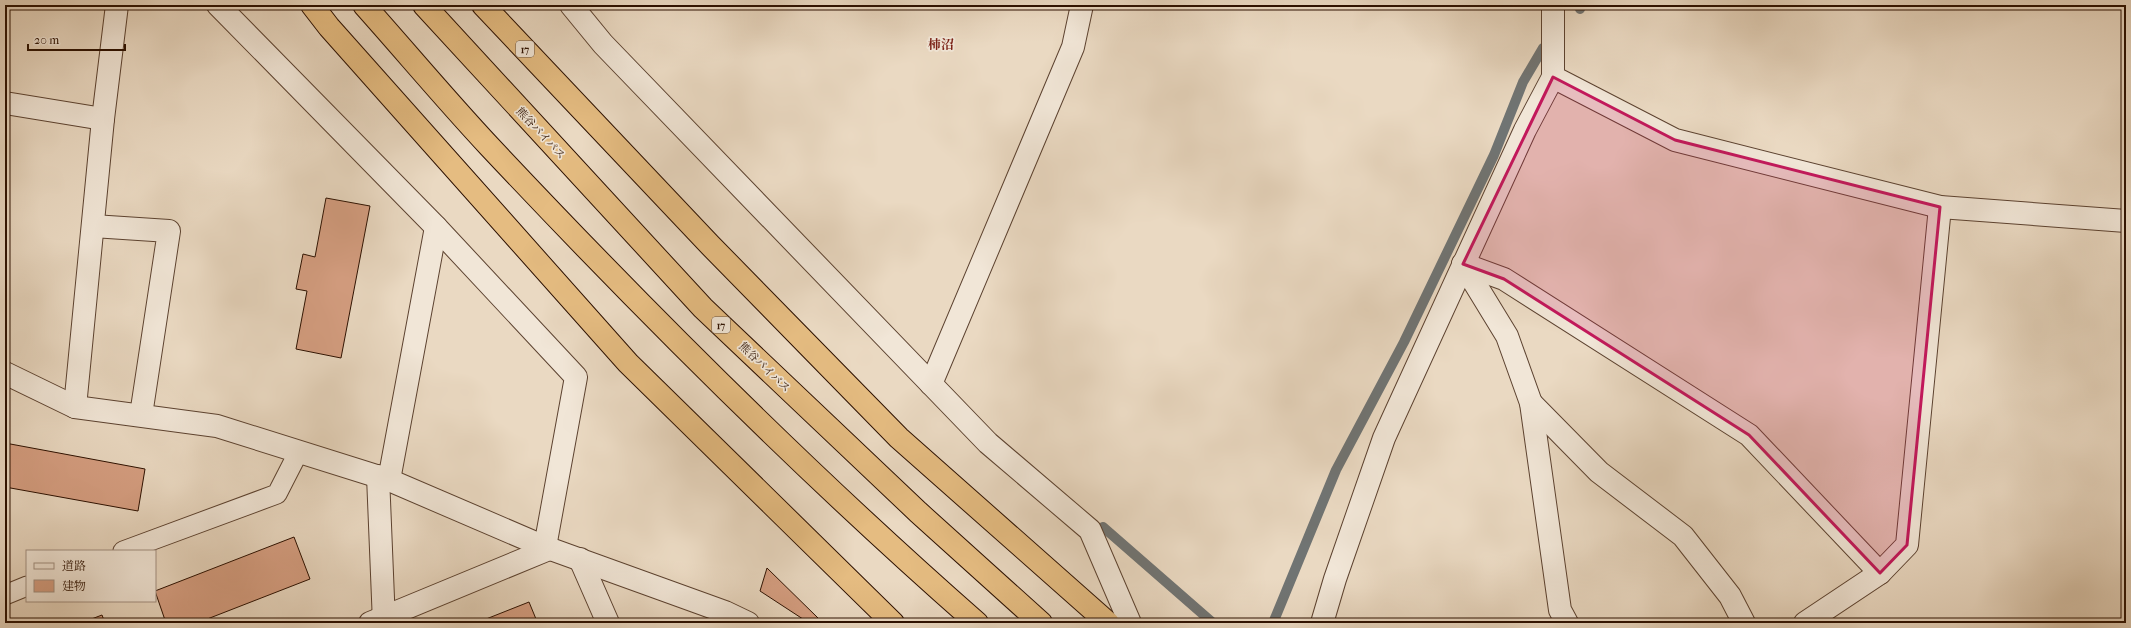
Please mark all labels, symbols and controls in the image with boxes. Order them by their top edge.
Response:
scale bar [28,26,125,52]
text: 20 m [34,33,59,47]
district label: 柿沼 [928,37,954,52]
road number: 17 [516,41,534,57]
street label: 熊谷バイパス [513,105,568,162]
road number: 17 [712,317,730,333]
street label: 熊谷バイパス [736,340,793,395]
legend [26,550,156,602]
text: 道路 [62,559,86,573]
text: 建物 [62,579,86,593]

